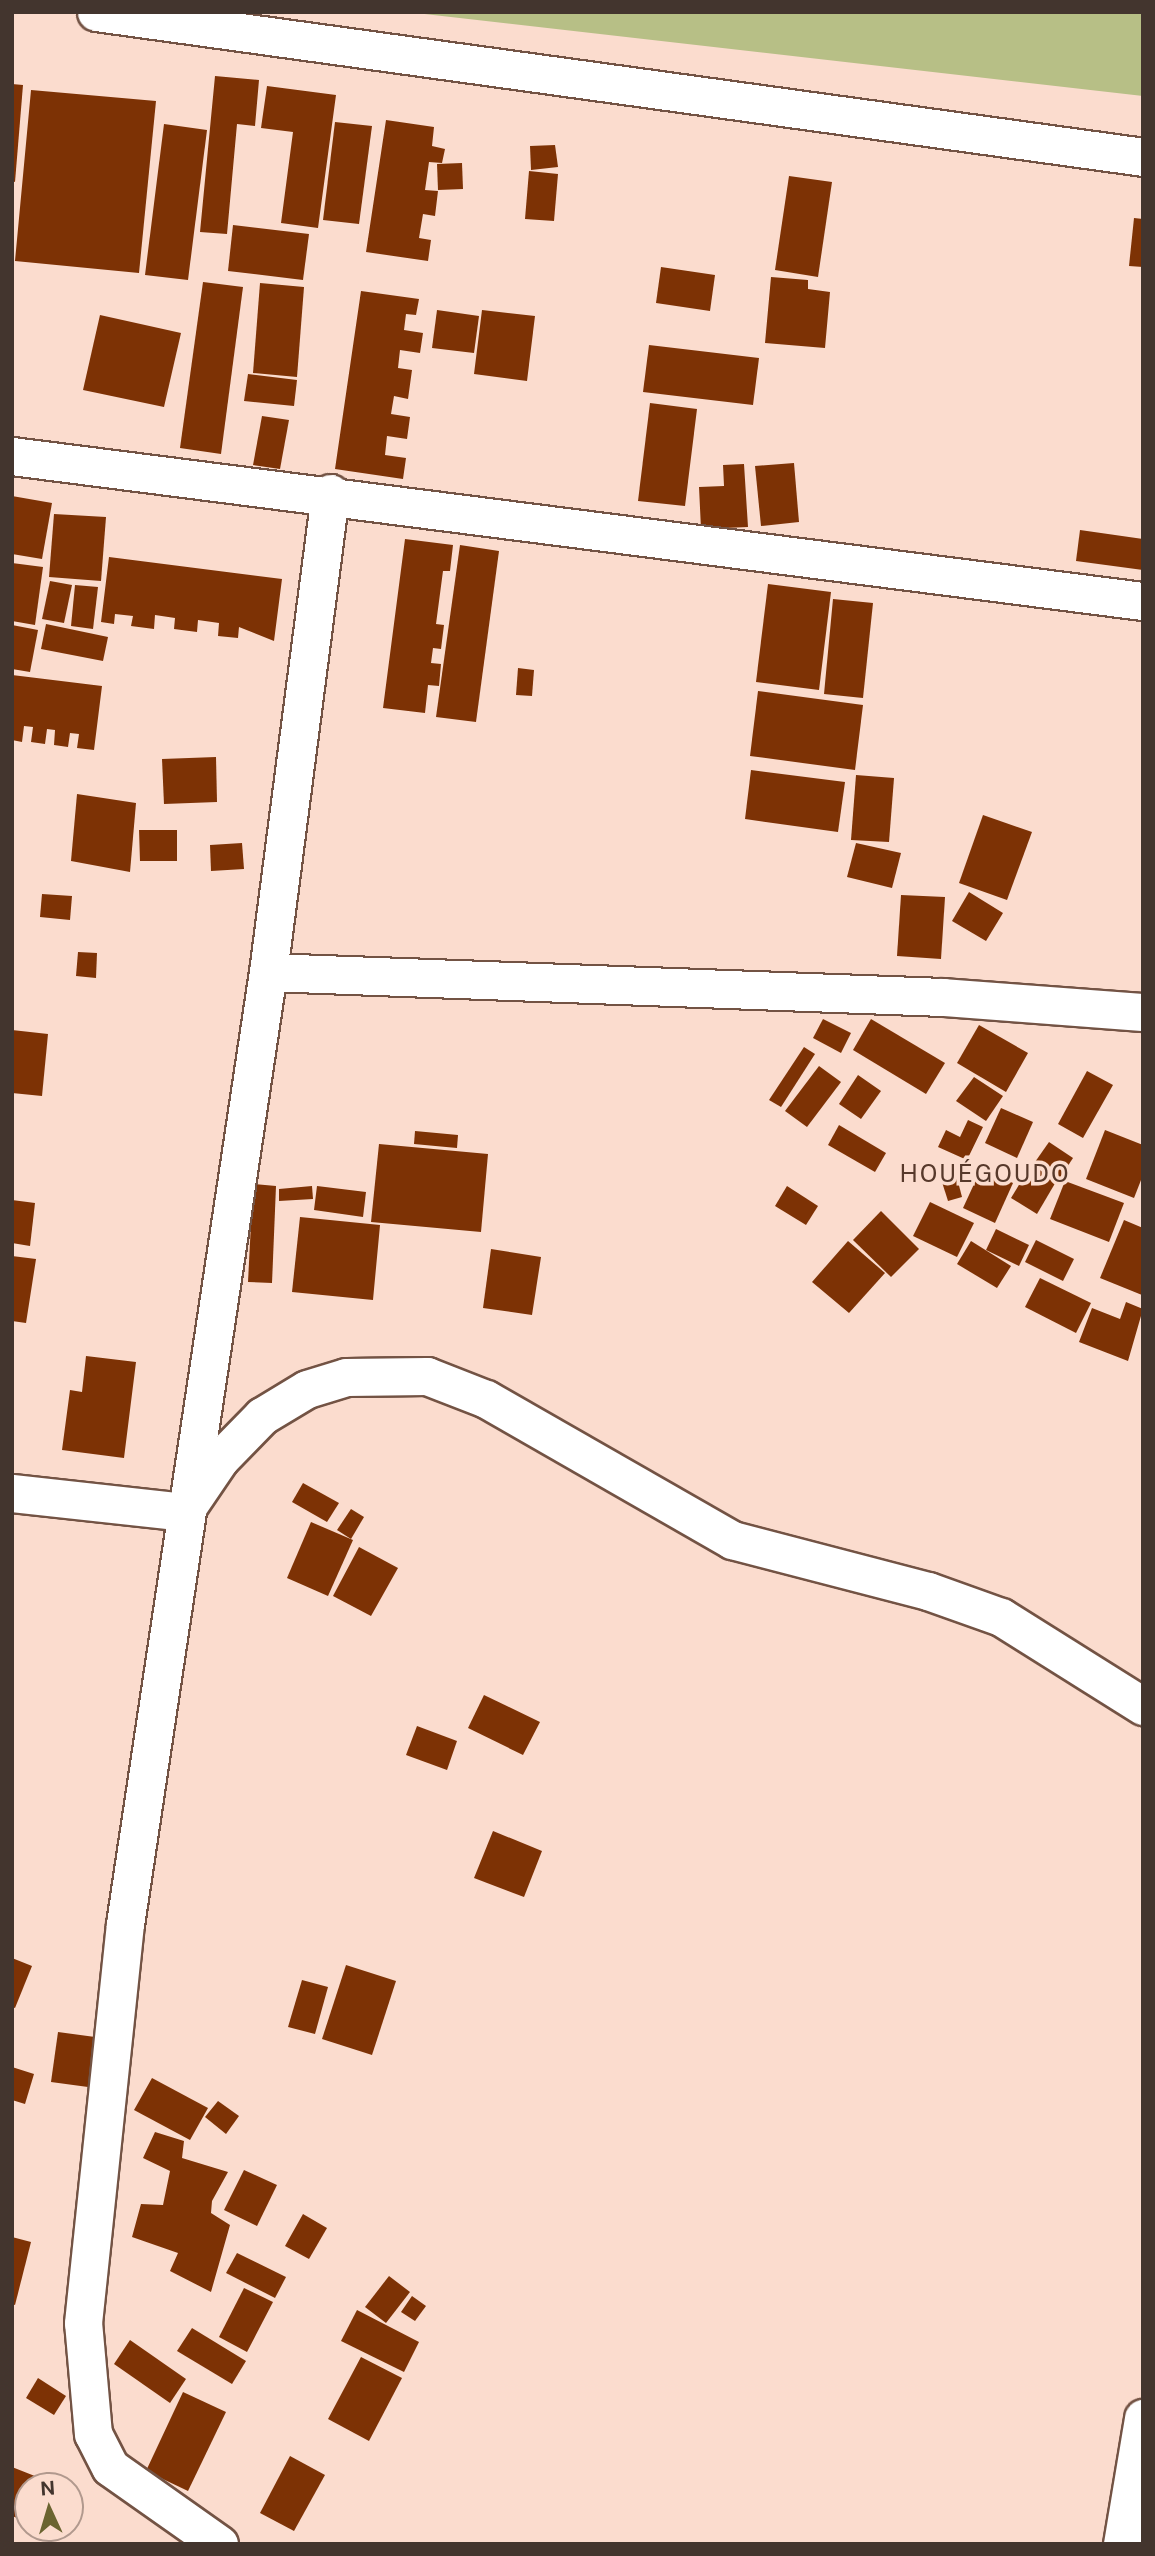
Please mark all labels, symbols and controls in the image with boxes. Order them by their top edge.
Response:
district label: HOUÉGOUDO [901,1160,1069,1188]
north arrow [14,2472,84,2542]
text: N [39,2477,56,2500]

